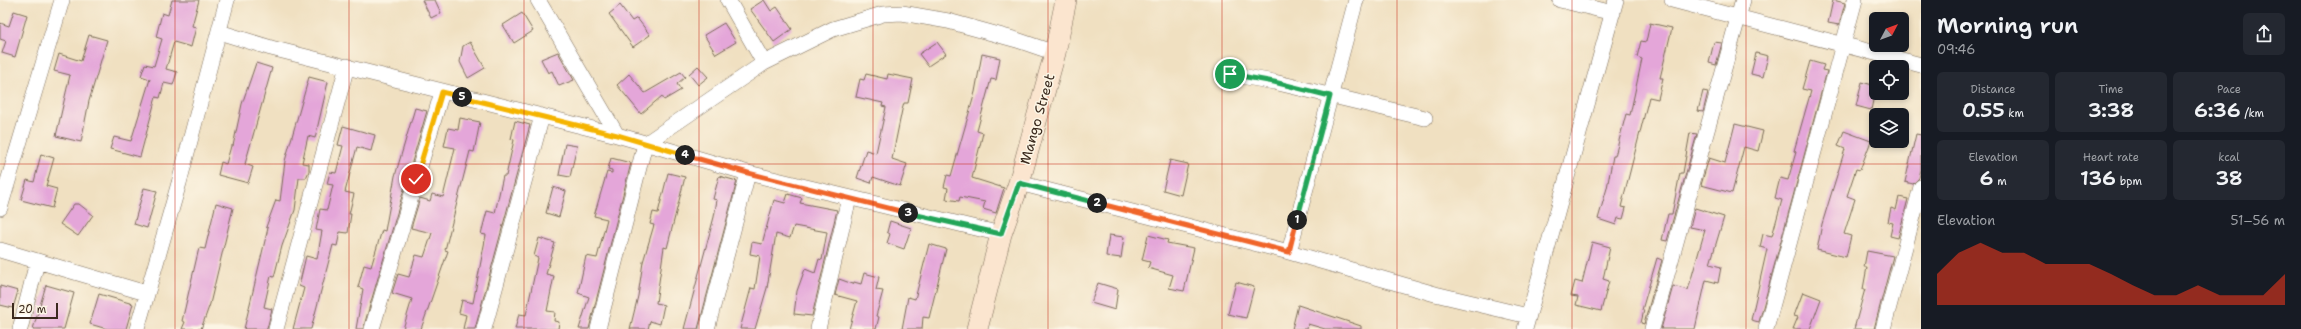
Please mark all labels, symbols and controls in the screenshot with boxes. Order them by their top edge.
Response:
text: Morning run [1937,11,2078,40]
north arrow [1869,12,1909,52]
map controls [1869,12,1909,148]
button: share [2243,13,2285,55]
text: 09:46 [1937,41,1975,58]
pin [1213,57,1247,91]
button: locate [1869,60,1909,100]
icon: arrive [1219,63,1241,85]
street label: Mango Street [1015,72,1059,166]
text: Distance [1970,82,2016,97]
text: Time [2098,82,2124,97]
text: Pace [2217,82,2241,97]
pin: 5 [452,87,472,107]
text: 5 [459,89,465,104]
text: 0.55 [1962,97,2005,123]
text: 3:38 [2088,97,2134,123]
text: 6:36 [2194,97,2241,123]
text: km [2005,106,2024,121]
text: /km [2241,106,2264,121]
button: layers [1869,108,1909,148]
pin: 4 [675,145,695,165]
text: 4 [681,147,689,162]
text: Elevation [1968,150,2018,165]
text: Heart rate [2083,150,2139,165]
text: kcal [2218,150,2240,165]
pin [399,162,433,196]
text: 6 [1979,165,1993,191]
text: 136 [2080,165,2116,191]
text: 38 [2215,165,2243,191]
icon: check [405,168,427,190]
text: m [1993,174,2007,189]
text: bpm [2116,174,2142,189]
pin: 2 [1087,193,1107,213]
text: 2 [1093,195,1101,210]
pin: 3 [898,203,918,223]
text: 3 [904,205,912,220]
pin: 1 [1287,210,1307,230]
text: 1 [1294,212,1300,227]
text: Elevation [1937,212,1995,229]
text: 51–56 m [2231,212,2285,229]
scale bar [12,301,58,320]
text: 20 m [18,302,46,317]

